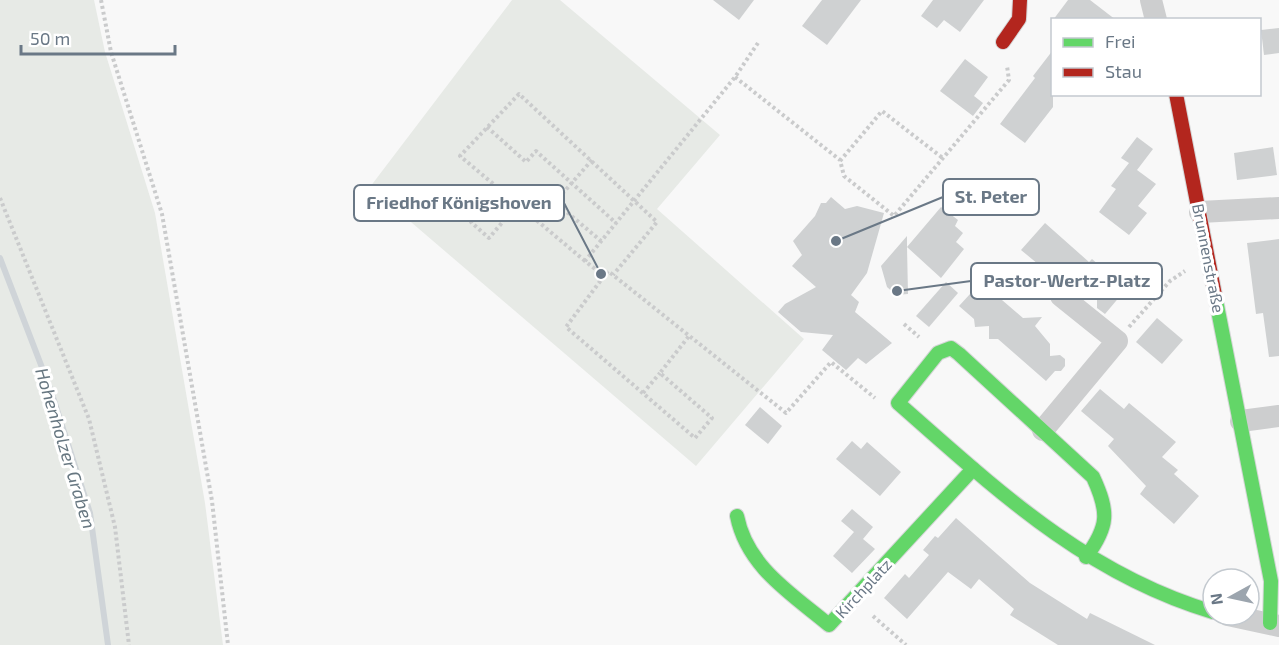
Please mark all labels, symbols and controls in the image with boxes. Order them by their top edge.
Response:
scale bar [21,18,176,56]
legend [1051,18,1261,96]
text: 50 m [30,27,70,49]
text: Frei [1105,30,1136,52]
text: Stau [1105,60,1142,82]
callout: St. Peter [943,179,1039,215]
callout: Friedhof Königshoven [354,185,564,221]
text: St. Peter [955,185,1028,207]
text: Friedhof Königshoven [366,191,552,213]
street label: Brunnenstraße [1189,202,1229,314]
callout: Pastor-Wertz-Platz [971,263,1162,299]
text: Pastor-Wertz-Platz [984,269,1150,291]
water label: Hohenholzer Graben [31,365,101,531]
street label: Kirchplatz [831,555,895,621]
north arrow [1201,567,1261,627]
text: N [1205,592,1226,606]

